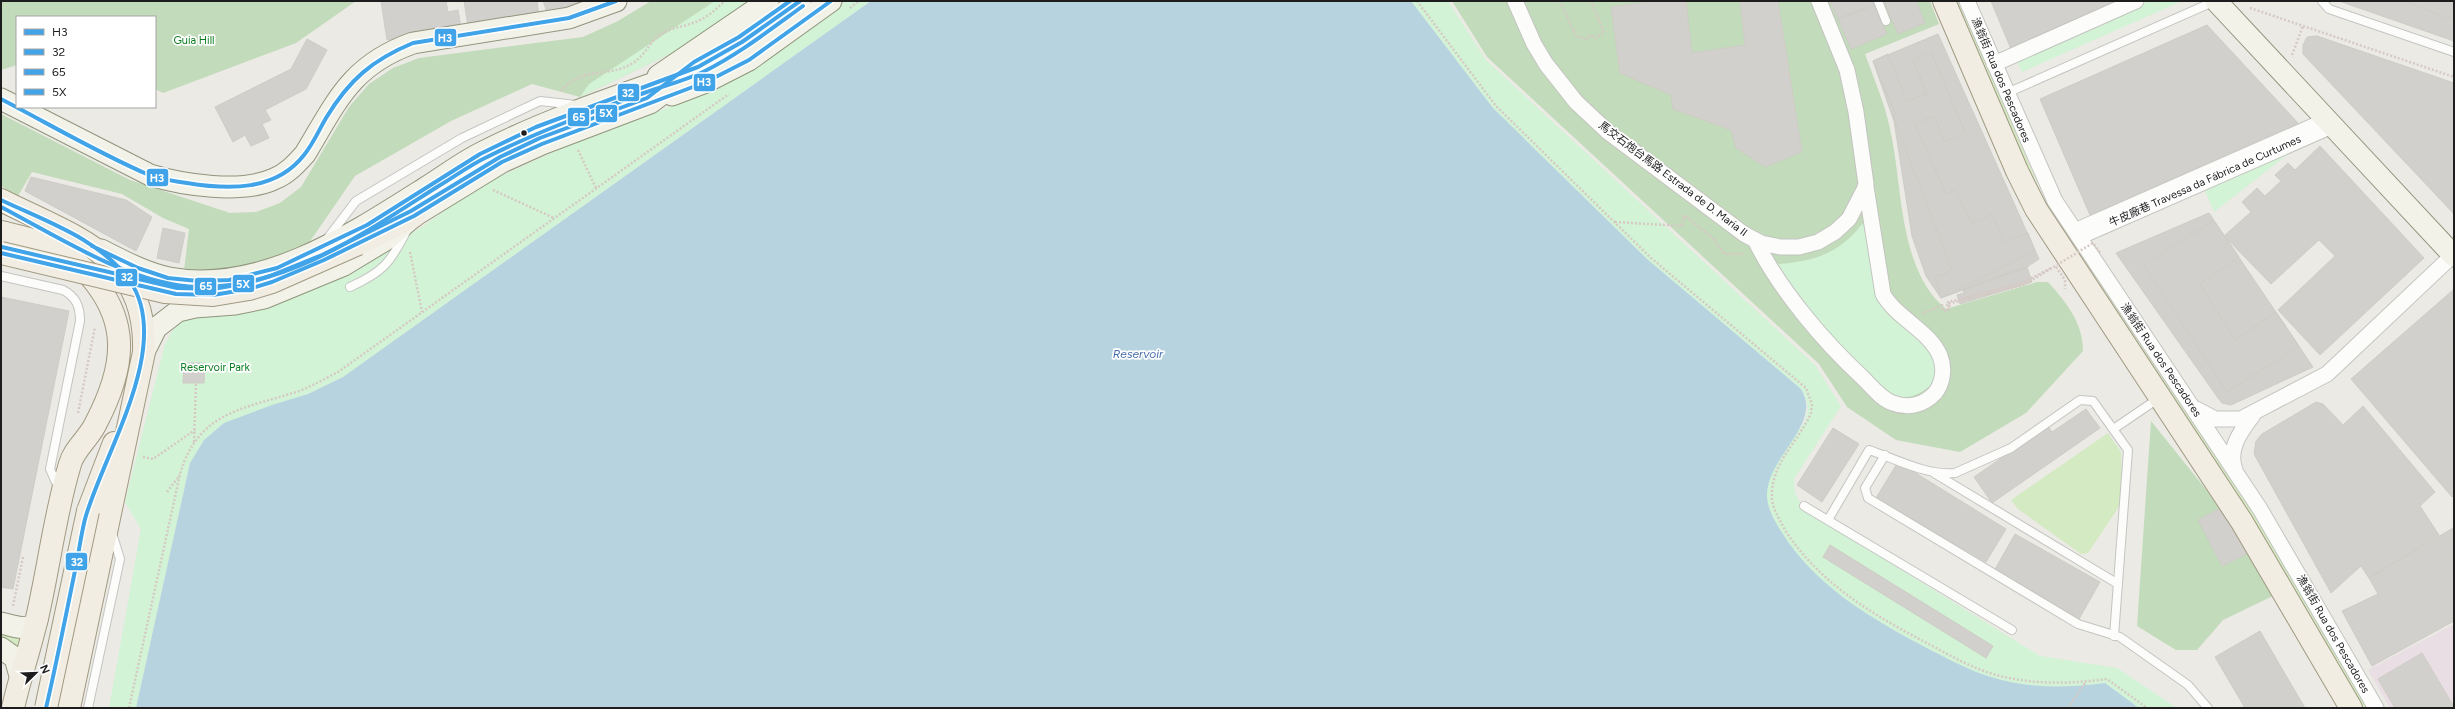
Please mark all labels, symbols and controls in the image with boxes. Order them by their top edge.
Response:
legend [16,16,156,108]
street label: 漁翁街 Rua dos Pescadores [1969,16,2033,144]
text: H3 [52,25,68,39]
line badge: H3 [434,28,457,47]
text: H3 [438,32,452,45]
park label: Guia Hill [173,34,215,47]
text: 32 [52,45,65,59]
text: 65 [52,65,66,79]
line badge: H3 [693,73,716,92]
text: H3 [697,76,711,89]
line badge: 32 [617,83,640,102]
text: 5X [52,85,67,99]
text: 32 [622,87,634,100]
line badge: 5X [595,104,618,123]
line badge: 65 [567,107,590,127]
text: 5X [599,107,613,120]
text: 65 [573,111,585,124]
street label: 馬交石炮台馬路 Estrada de D. Maria II [1596,119,1750,239]
unlabelled marker [519,128,529,138]
street label: 牛皮廠巷 Travessa da Fábrica de Curtumes [2107,133,2303,229]
line badge: H3 [146,168,169,187]
text: H3 [150,172,164,185]
line badge: 32 [115,268,138,287]
text: 32 [121,271,133,284]
line badge: 5X [232,274,255,293]
line badge: 65 [194,277,217,296]
text: 5X [236,278,250,291]
text: 65 [200,280,212,293]
street label: 漁翁街 Rua dos Pescadores [2118,301,2204,419]
water label: Reservoir [1113,347,1164,361]
park label: Reservoir Park [180,361,250,374]
line badge: 32 [65,552,88,571]
text: 32 [71,556,83,569]
street label: 漁翁街 Rua dos Pescadores [2294,573,2372,695]
north arrow [16,653,56,693]
text: N [37,663,52,676]

